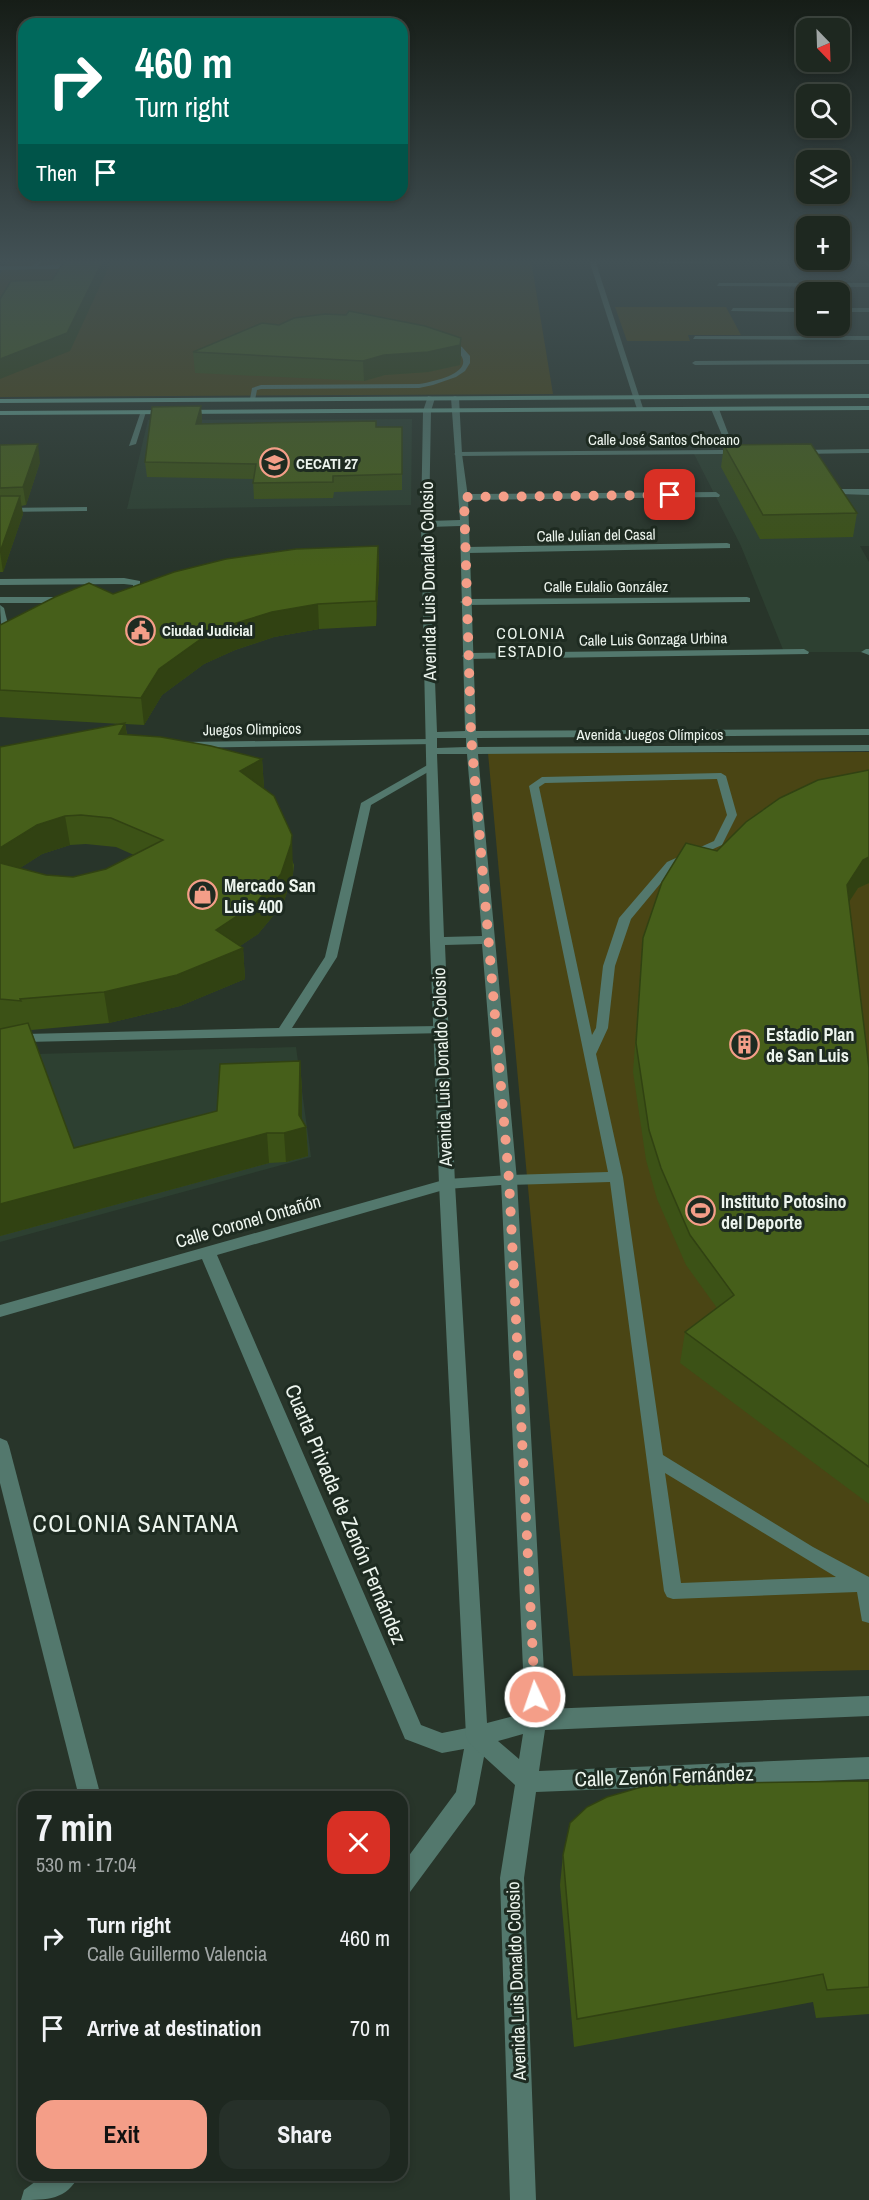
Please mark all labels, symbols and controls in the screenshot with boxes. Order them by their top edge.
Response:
north arrow [796,18,850,72]
map controls [796,18,850,336]
text: 460 m [135,35,233,91]
icon: right [36,42,114,120]
button: search [796,84,850,138]
text: Turn right [135,89,229,125]
button: layers [796,150,850,204]
icon: arrive [89,156,122,189]
text: Then [36,158,77,188]
button: + [796,216,850,270]
button: − [796,282,850,336]
street label: Calle José Santos Chocano [588,429,740,450]
school or university icon: CECATI 27 [259,447,291,479]
place label: CECATI 27 [296,453,358,474]
pin [644,469,695,520]
icon: arrive [653,478,686,511]
street label: Avenida Luis Donaldo Colosio [414,481,442,682]
street label: Calle Julian del Casal [536,523,656,547]
street label: Calle Eulalio González [544,576,668,597]
public building icon: Ciudad Judicial [125,614,157,646]
place label: Ciudad Judicial [162,620,253,641]
district label: COLONIA ESTADIO [496,622,566,662]
street label: Calle Luis Gonzaga Urbina [579,627,728,651]
street label: Juegos Olimpicos [203,718,301,740]
street label: Avenida Juegos Olímpicos [576,724,723,745]
place label: Mercado San Luis 400 [224,873,316,919]
shop icon: Mercado San Luis 400 [187,879,219,911]
street label: Avenida Luis Donaldo Colosio [426,967,458,1168]
place label: Estadio Plan de San Luis [766,1022,855,1068]
building icon: Estadio Plan de San Luis [729,1028,761,1060]
street label: Calle Coronel Ontañón [172,1188,324,1254]
place label: Instituto Potosino del Deporte [721,1189,846,1235]
sports icon: Instituto Potosino del Deporte [684,1195,716,1227]
street label: Cuarta Privada de Zenón Fernández [278,1380,414,1649]
district label: COLONIA SANTANA [33,1507,240,1539]
position arrow [503,1665,567,1729]
street label: Calle Zenón Fernández [574,1758,754,1794]
text: 7 min [36,1804,113,1852]
button: close [327,1811,390,1874]
text: 530 m · 17:04 [36,1851,136,1878]
street label: Avenida Luis Donaldo Colosio [500,1881,532,2082]
text: Turn right [87,1910,171,1940]
icon: right [36,1922,69,1955]
text: 460 m [340,1923,390,1953]
text: Calle Guillermo Valencia [87,1940,267,1967]
icon: arrive [36,2012,69,2045]
text: Arrive at destination [87,2013,261,2043]
text: 70 m [350,2013,390,2043]
button: Exit [36,2100,207,2169]
button: Share [219,2100,390,2169]

